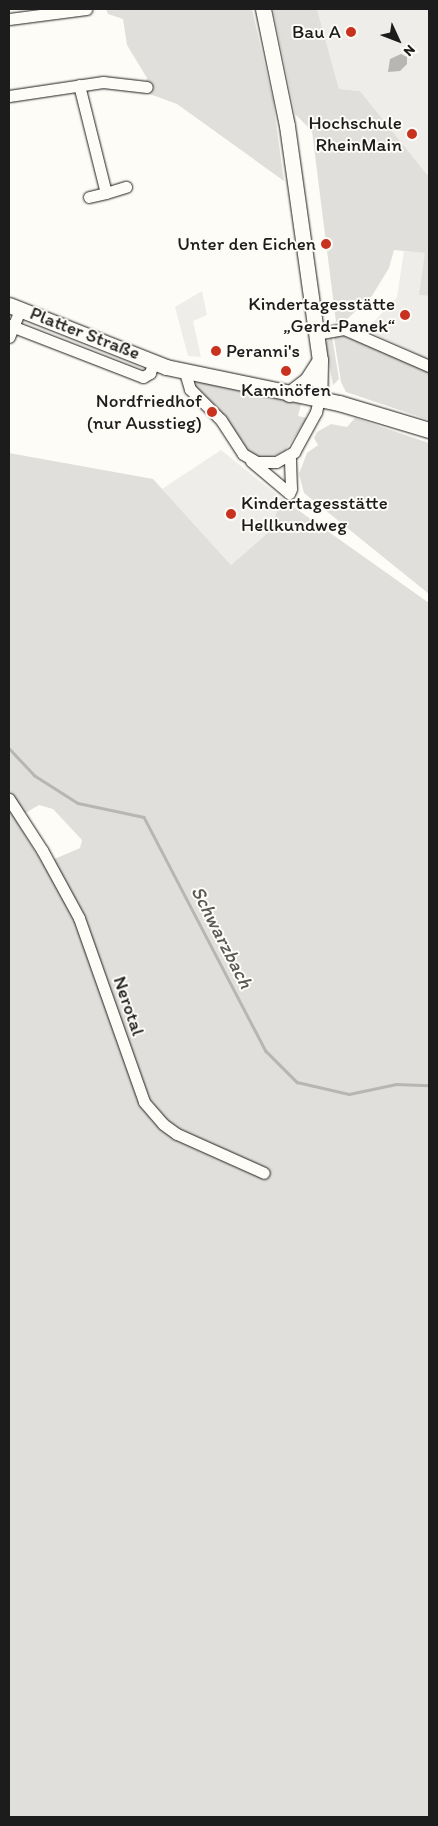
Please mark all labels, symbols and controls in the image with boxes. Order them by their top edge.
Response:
north arrow [373,15,423,65]
place label: Bau A [292,21,341,43]
marker: Bau A [345,26,357,38]
text: N [400,41,419,60]
place label: Hochschule RheinMain [308,112,402,156]
marker: Hochschule RheinMain [406,128,418,140]
place label: Unter den Eichen [177,233,316,255]
marker: Unter den Eichen [320,238,332,250]
place label: Kindertagesstätte „Gerd-Panek“ [248,293,395,337]
street label: Platter Straße [27,302,143,364]
marker: Kindertagesstätte „Gerd-Panek“ [399,309,411,321]
place label: Peranni's [226,340,300,362]
marker: Peranni's [210,345,222,357]
marker: Kaminöfen [280,365,292,377]
place label: Kaminöfen [241,379,331,401]
place label: Nordfriedhof (nur Ausstieg) [87,390,202,434]
marker: Nordfriedhof (nur Ausstieg) [206,406,218,418]
place label: Kindertagesstätte Hellkundweg [241,492,388,536]
marker: Kindertagesstätte Hellkundweg [225,508,237,520]
water label: Schwarzbach [186,882,258,992]
street label: Nerotal [108,973,150,1039]

